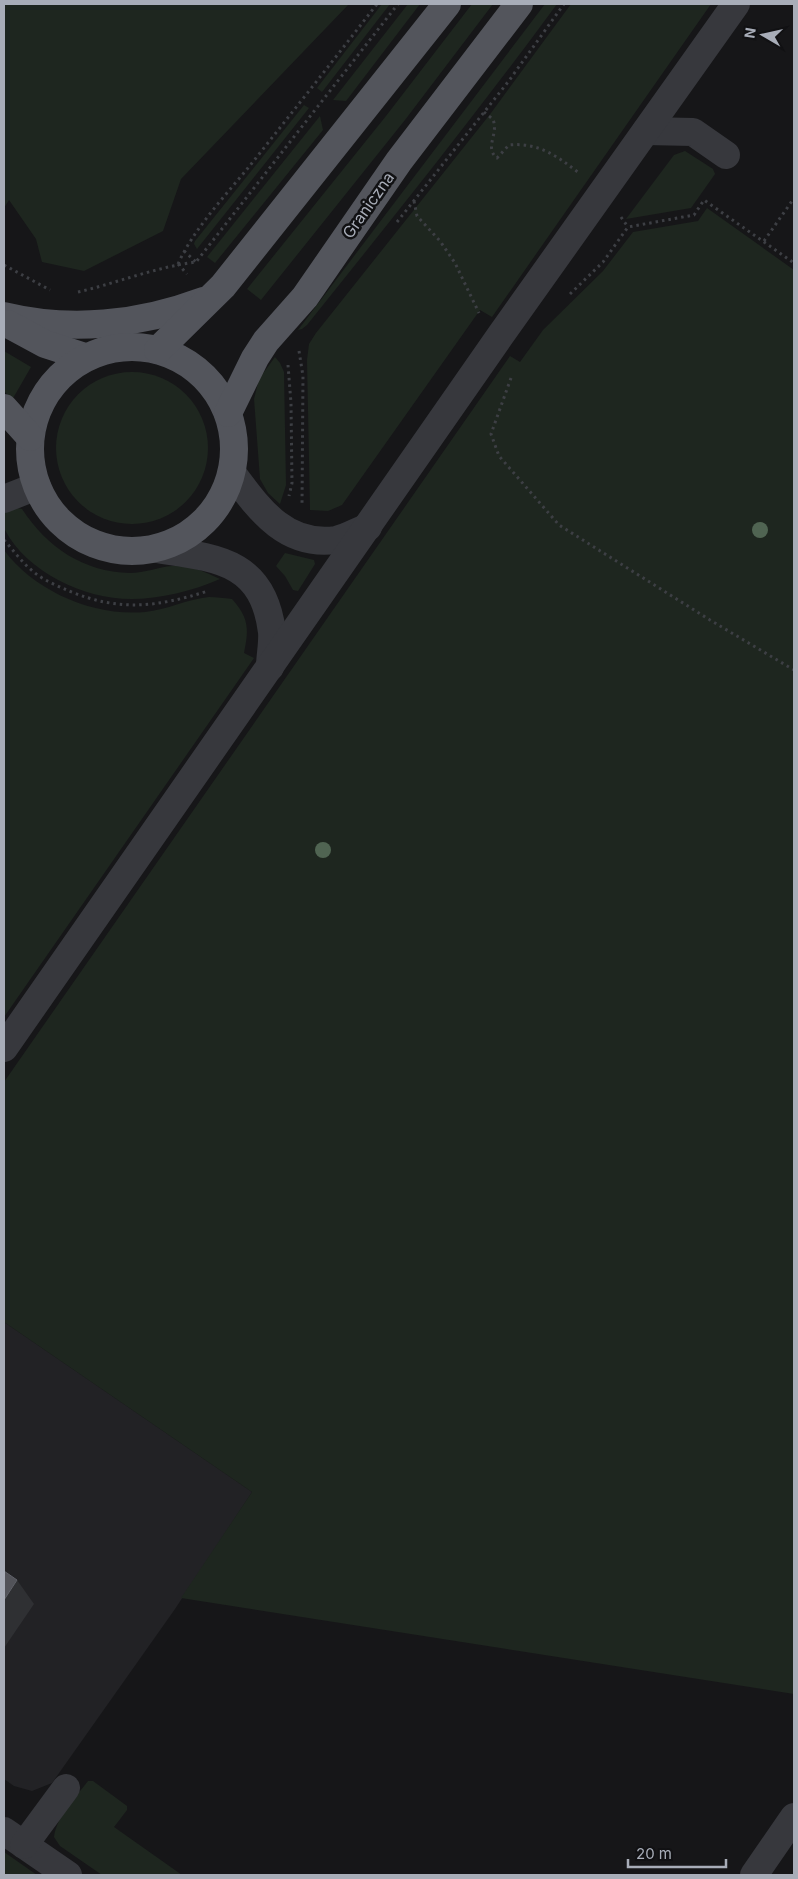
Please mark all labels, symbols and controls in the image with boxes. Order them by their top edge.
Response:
north arrow [738,10,788,60]
text: N [740,26,759,39]
street label: Graniczna [338,168,398,242]
scale bar [628,1836,726,1868]
text: 20 m [636,1844,672,1863]

